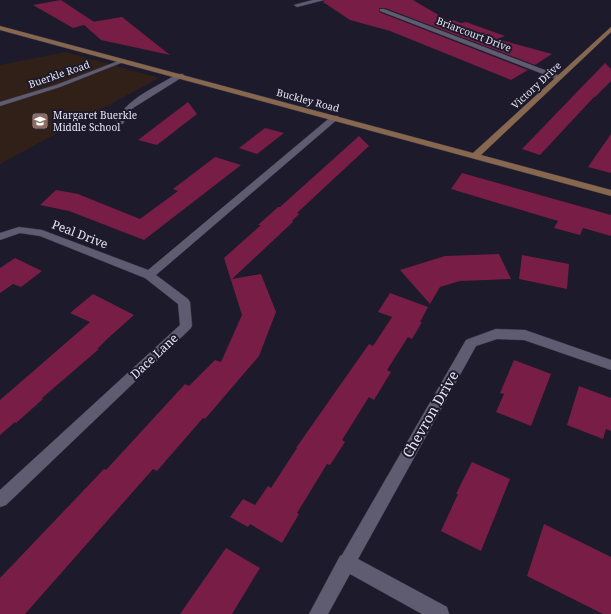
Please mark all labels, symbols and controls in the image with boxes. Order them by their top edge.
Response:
street label: Briarcourt Drive [435,13,513,55]
street label: Buerkle Road [26,57,92,91]
street label: Victory Drive [508,58,564,112]
street label: Buckley Road [275,85,341,115]
place label: Margaret Buerkle Middle School [53,108,137,134]
school or university icon: Margaret Buerkle Middle School [30,111,50,131]
street label: Peal Drive [49,216,111,252]
street label: Dace Lane [127,330,181,382]
street label: Chevron Drive [397,367,463,461]

